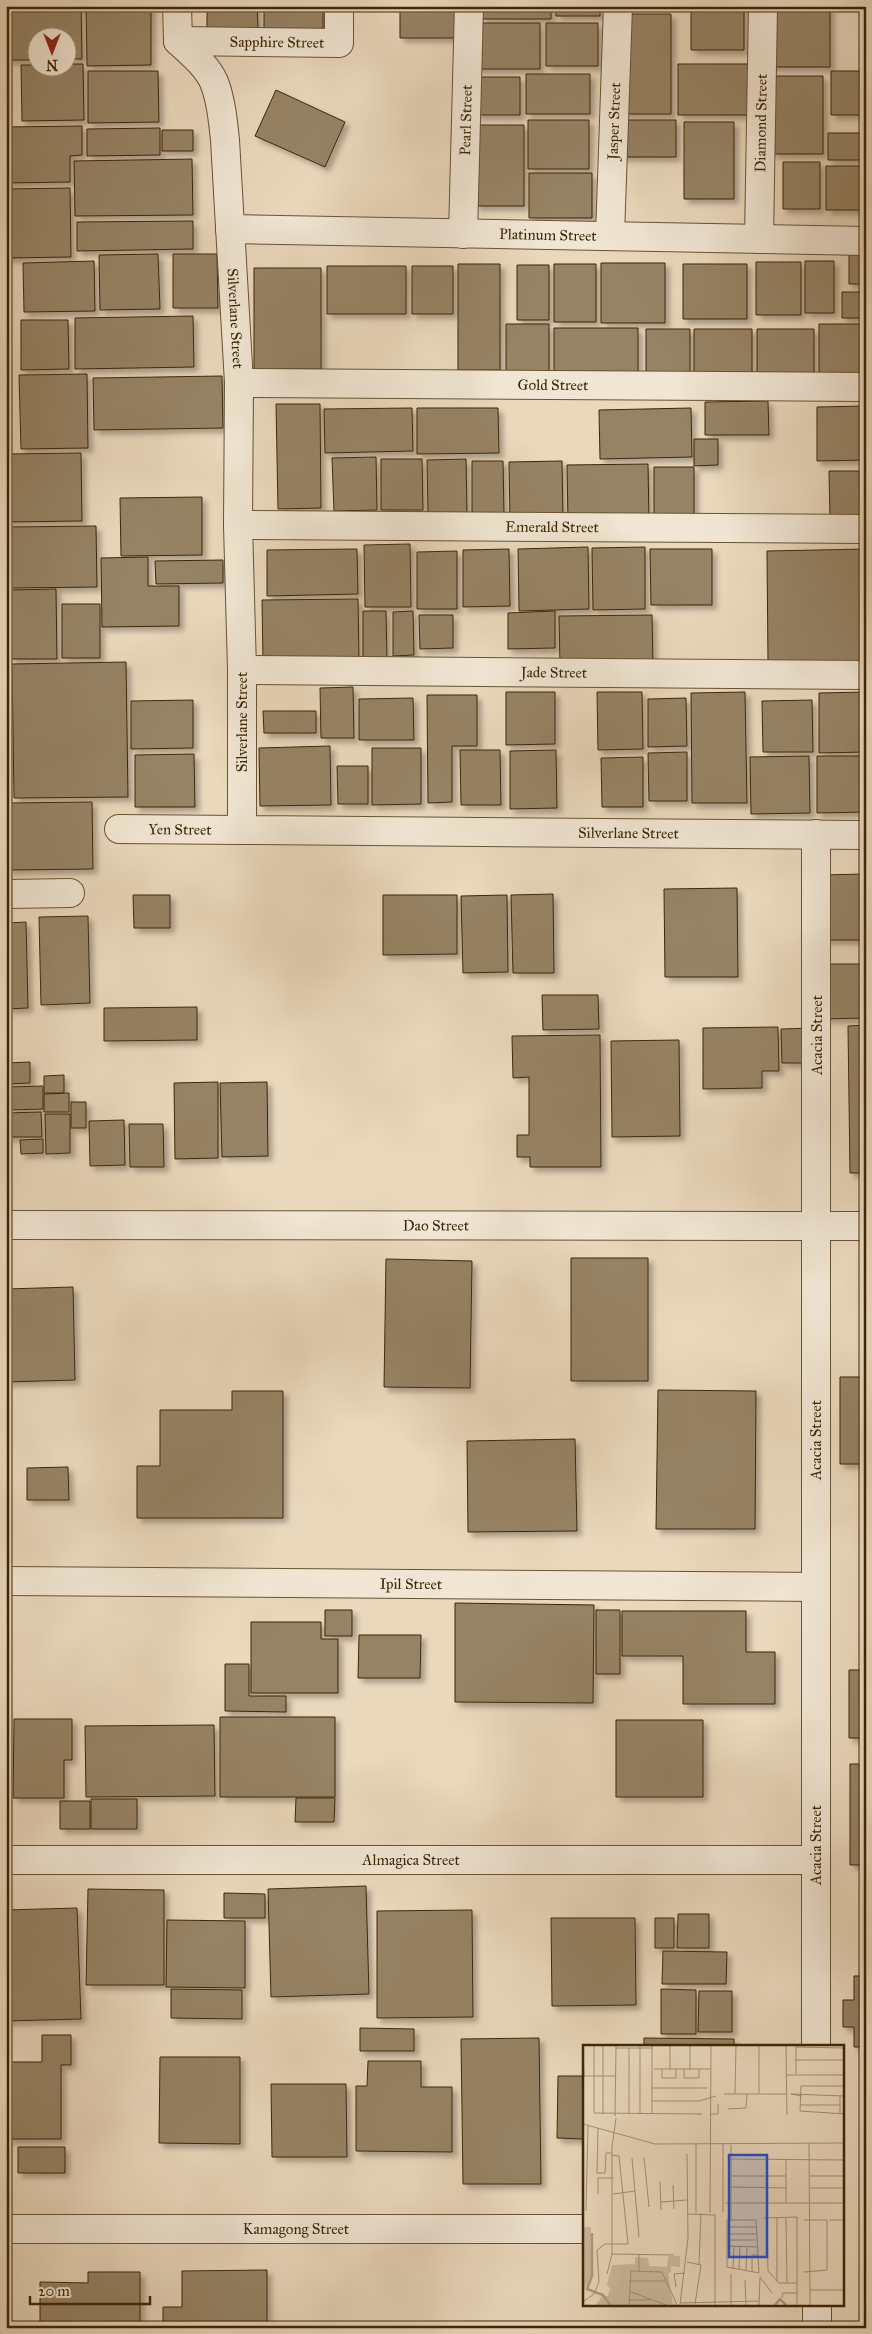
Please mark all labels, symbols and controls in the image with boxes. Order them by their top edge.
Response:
north arrow [28,28,78,78]
street label: Sapphire Street [230,33,325,52]
text: N [46,56,58,73]
street label: Diamond Street [751,73,771,173]
street label: Jasper Street [604,81,624,162]
street label: Pearl Street [456,84,476,156]
street label: Platinum Street [499,225,598,245]
street label: Silverlane Street [223,268,247,370]
street label: Gold Street [518,376,589,394]
street label: Emerald Street [505,518,600,536]
street label: Jade Street [519,663,588,682]
street label: Silverlane Street [233,671,251,772]
street label: Yen Street [148,820,212,839]
street label: Silverlane Street [578,824,680,843]
street label: Acacia Street [808,994,826,1076]
street label: Dao Street [403,1216,470,1235]
street label: Acacia Street [807,1399,825,1481]
street label: Ipil Street [380,1575,443,1593]
street label: Acacia Street [807,1804,825,1886]
street label: Almagica Street [361,1851,460,1869]
inset map [583,2045,844,2306]
street label: Kamagong Street [243,2220,350,2238]
scale bar [30,2274,150,2306]
text: 20 m [38,2282,70,2300]

